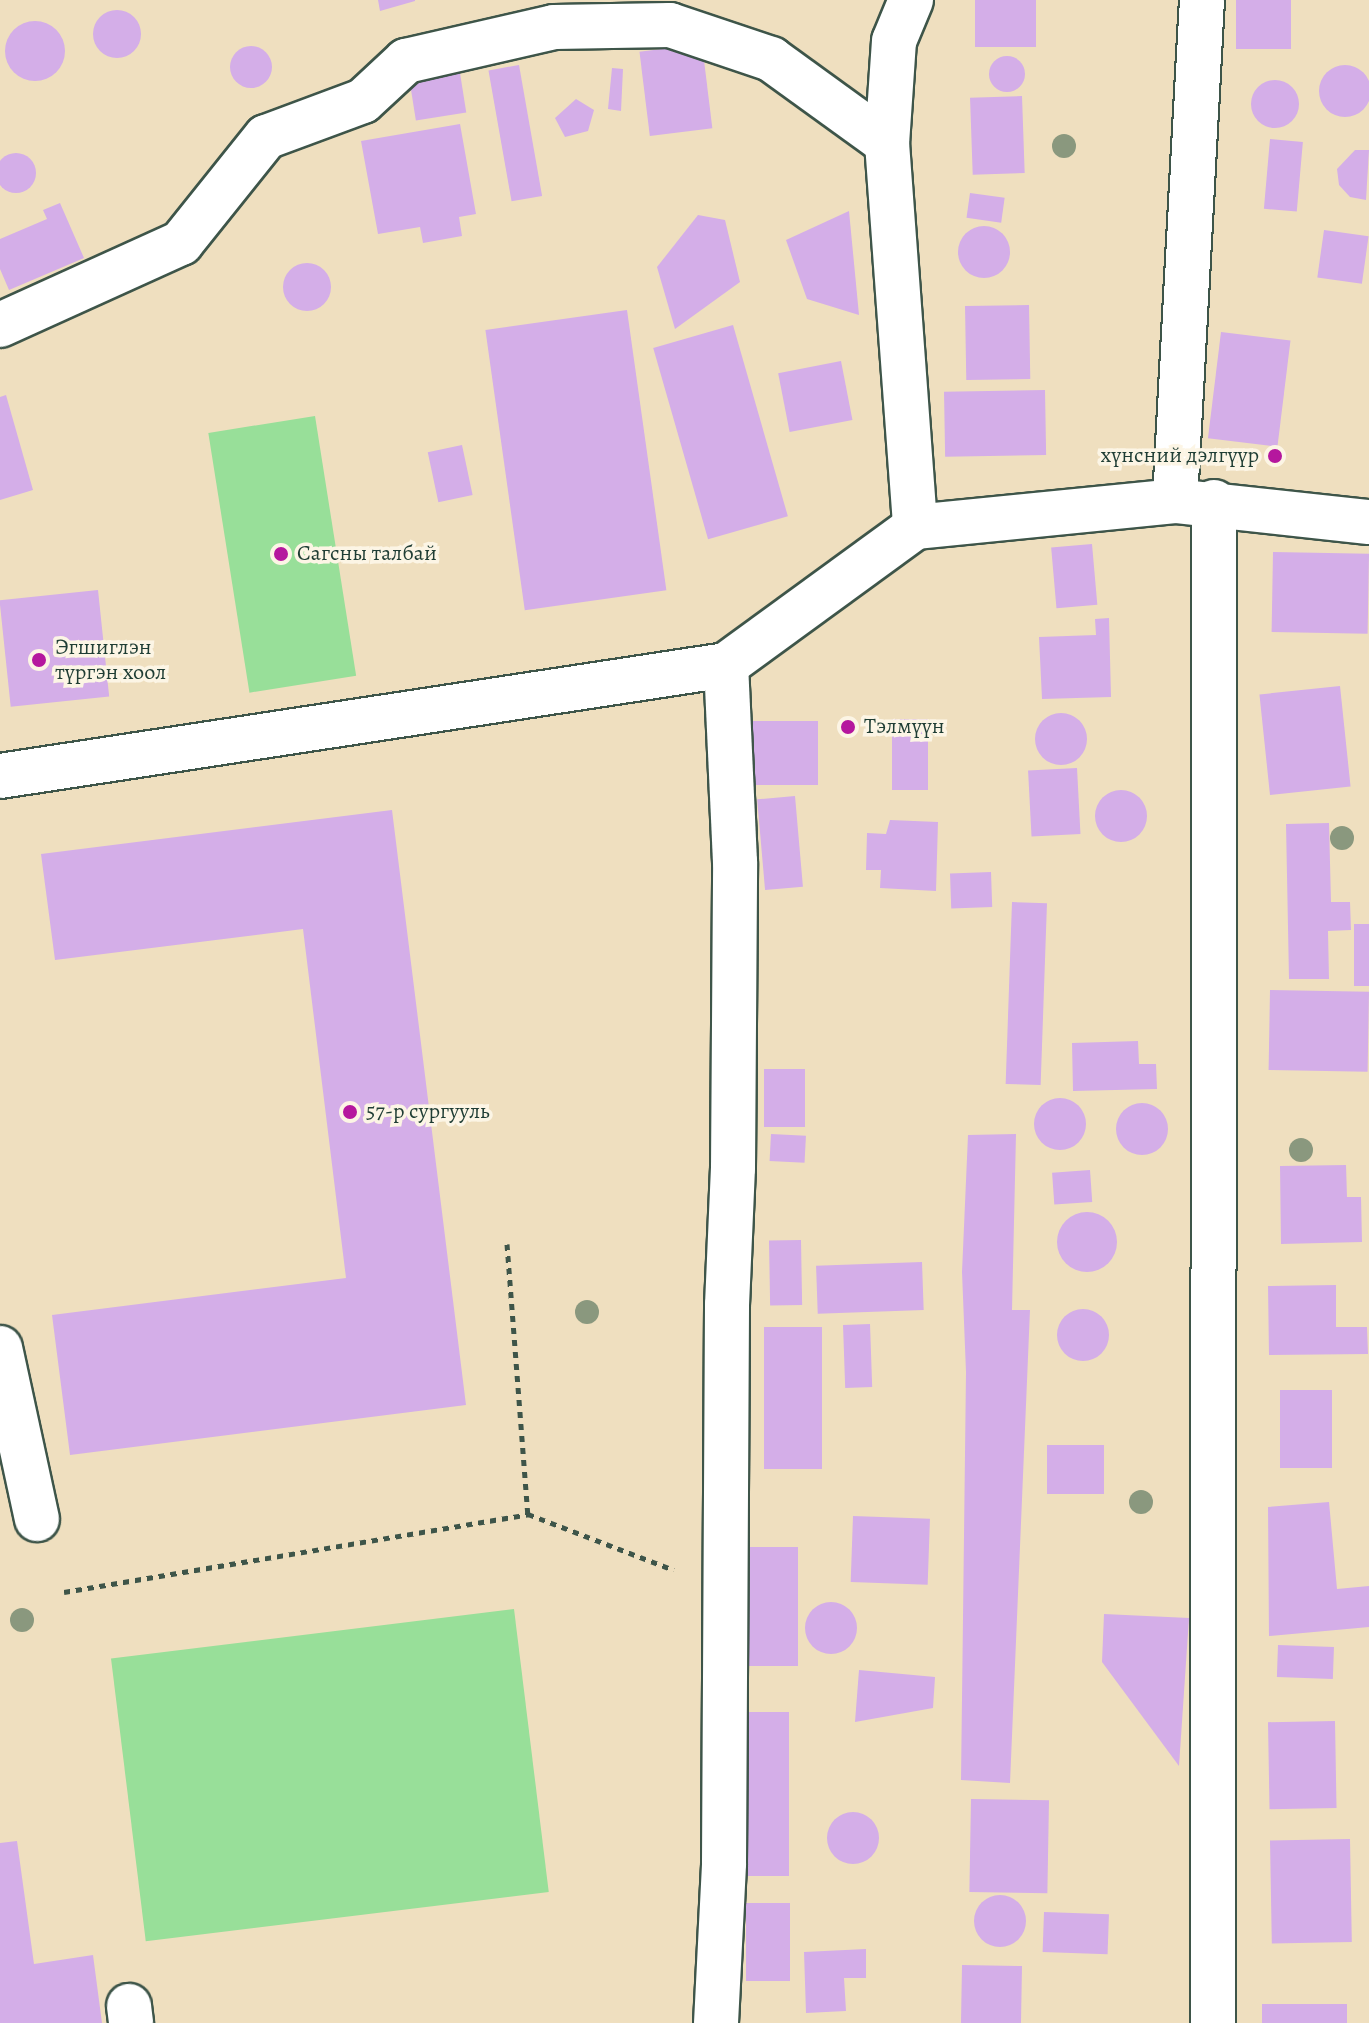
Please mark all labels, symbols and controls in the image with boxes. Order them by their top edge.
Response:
place label: хүнсний дэлгүүр [1100,443,1259,469]
marker: хүнсний дэлгүүр [1266,447,1284,465]
place label: Сагсны талбай [297,541,437,567]
marker: Сагсны талбай [272,545,290,563]
place label: Эгшиглэн түргэн хоол [55,634,166,686]
marker: Эгшиглэн түргэн хоол [30,651,48,669]
place label: Тэлмүүн [864,714,945,740]
marker: Тэлмүүн [839,718,857,736]
place label: 57-р сургууль [366,1099,490,1125]
marker: 57-р сургууль [341,1103,359,1121]

